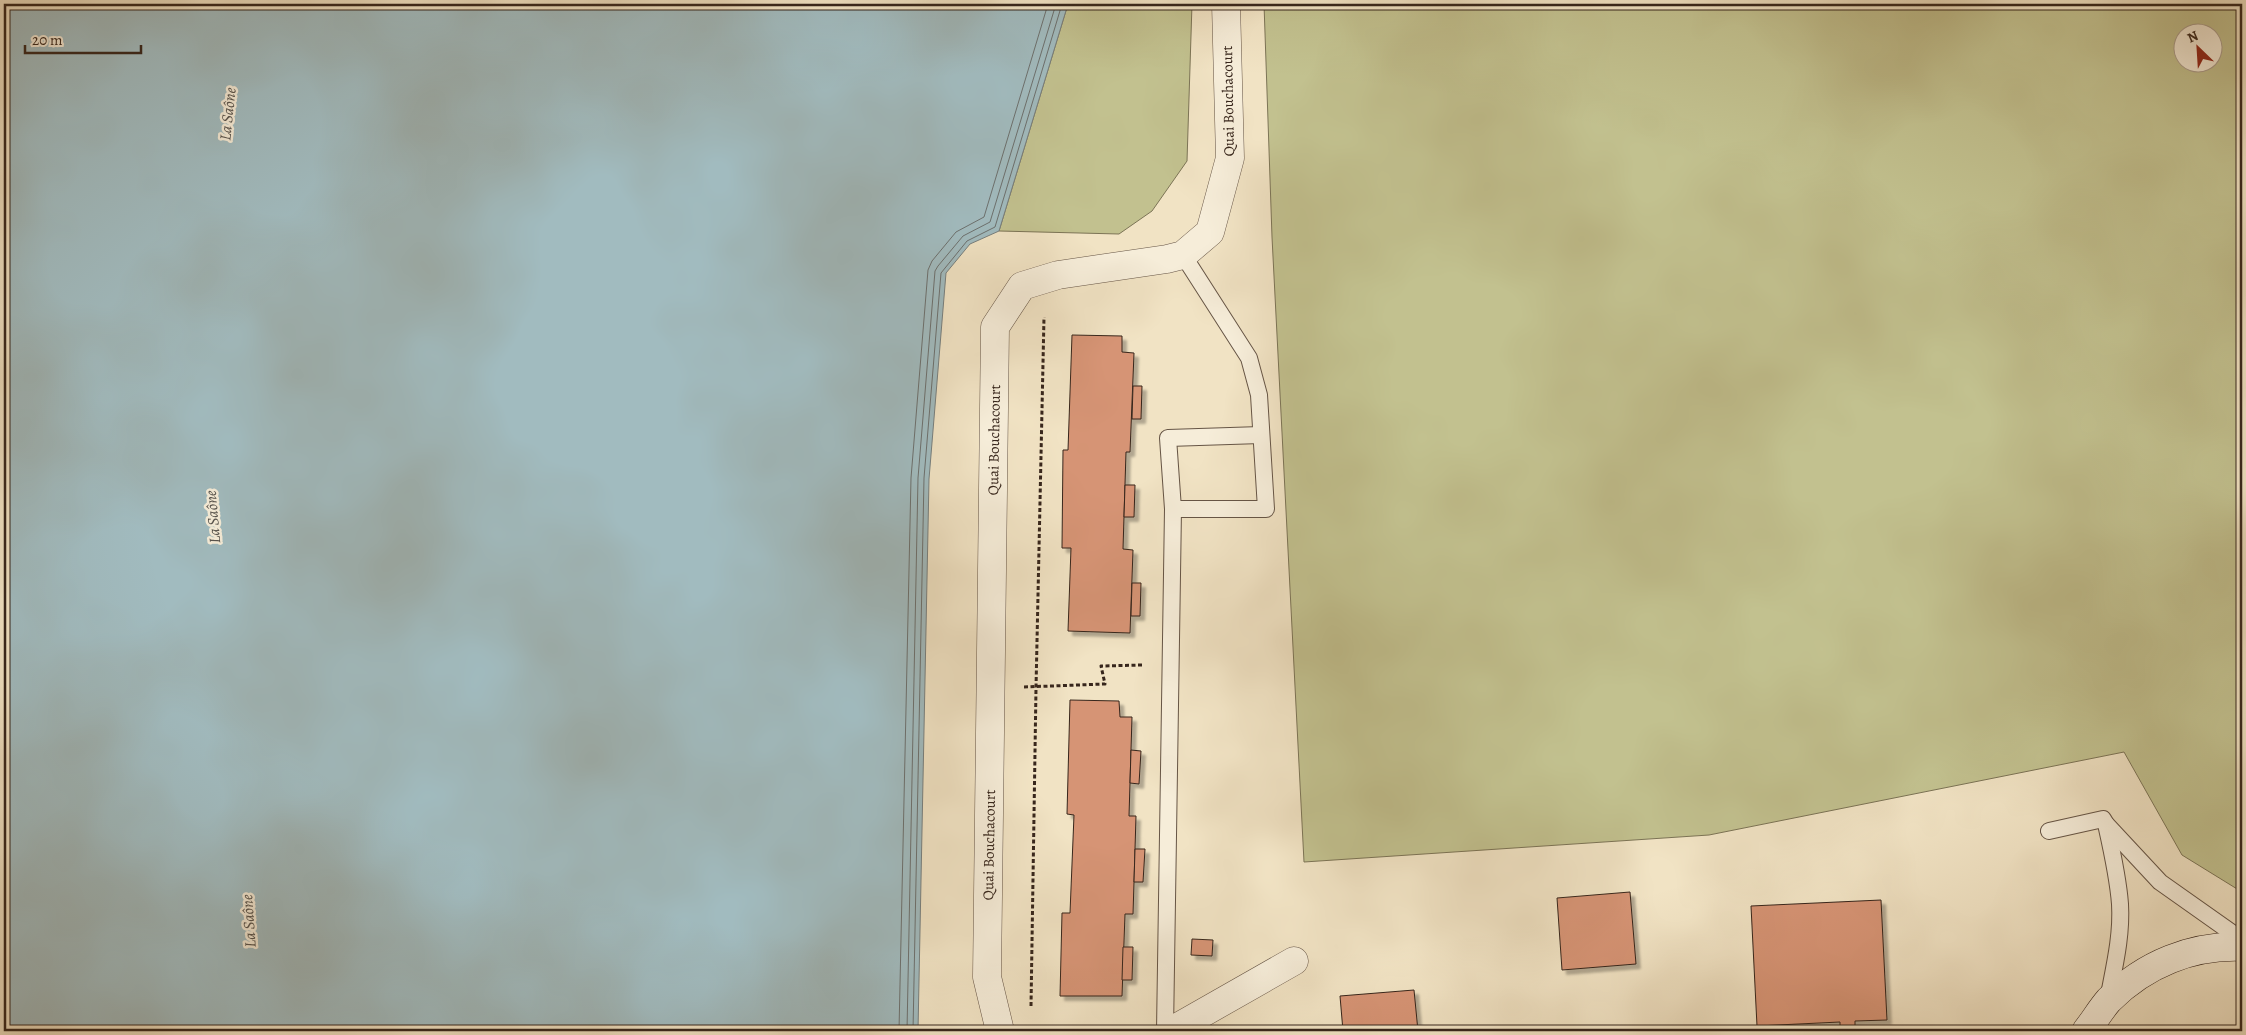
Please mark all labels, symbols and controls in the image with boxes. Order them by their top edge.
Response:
scale bar [25,22,141,54]
north arrow [2174,22,2224,72]
text: N [2184,26,2201,47]
text: 20 m [32,30,63,50]
street label: Quai Bouchacourt [1217,45,1239,157]
water label: La Saône [214,86,242,142]
street label: Quai Bouchacourt [983,384,1005,496]
water label: La Saône [200,489,226,544]
street label: Quai Bouchacourt [978,789,1000,901]
water label: La Saône [236,893,262,948]

